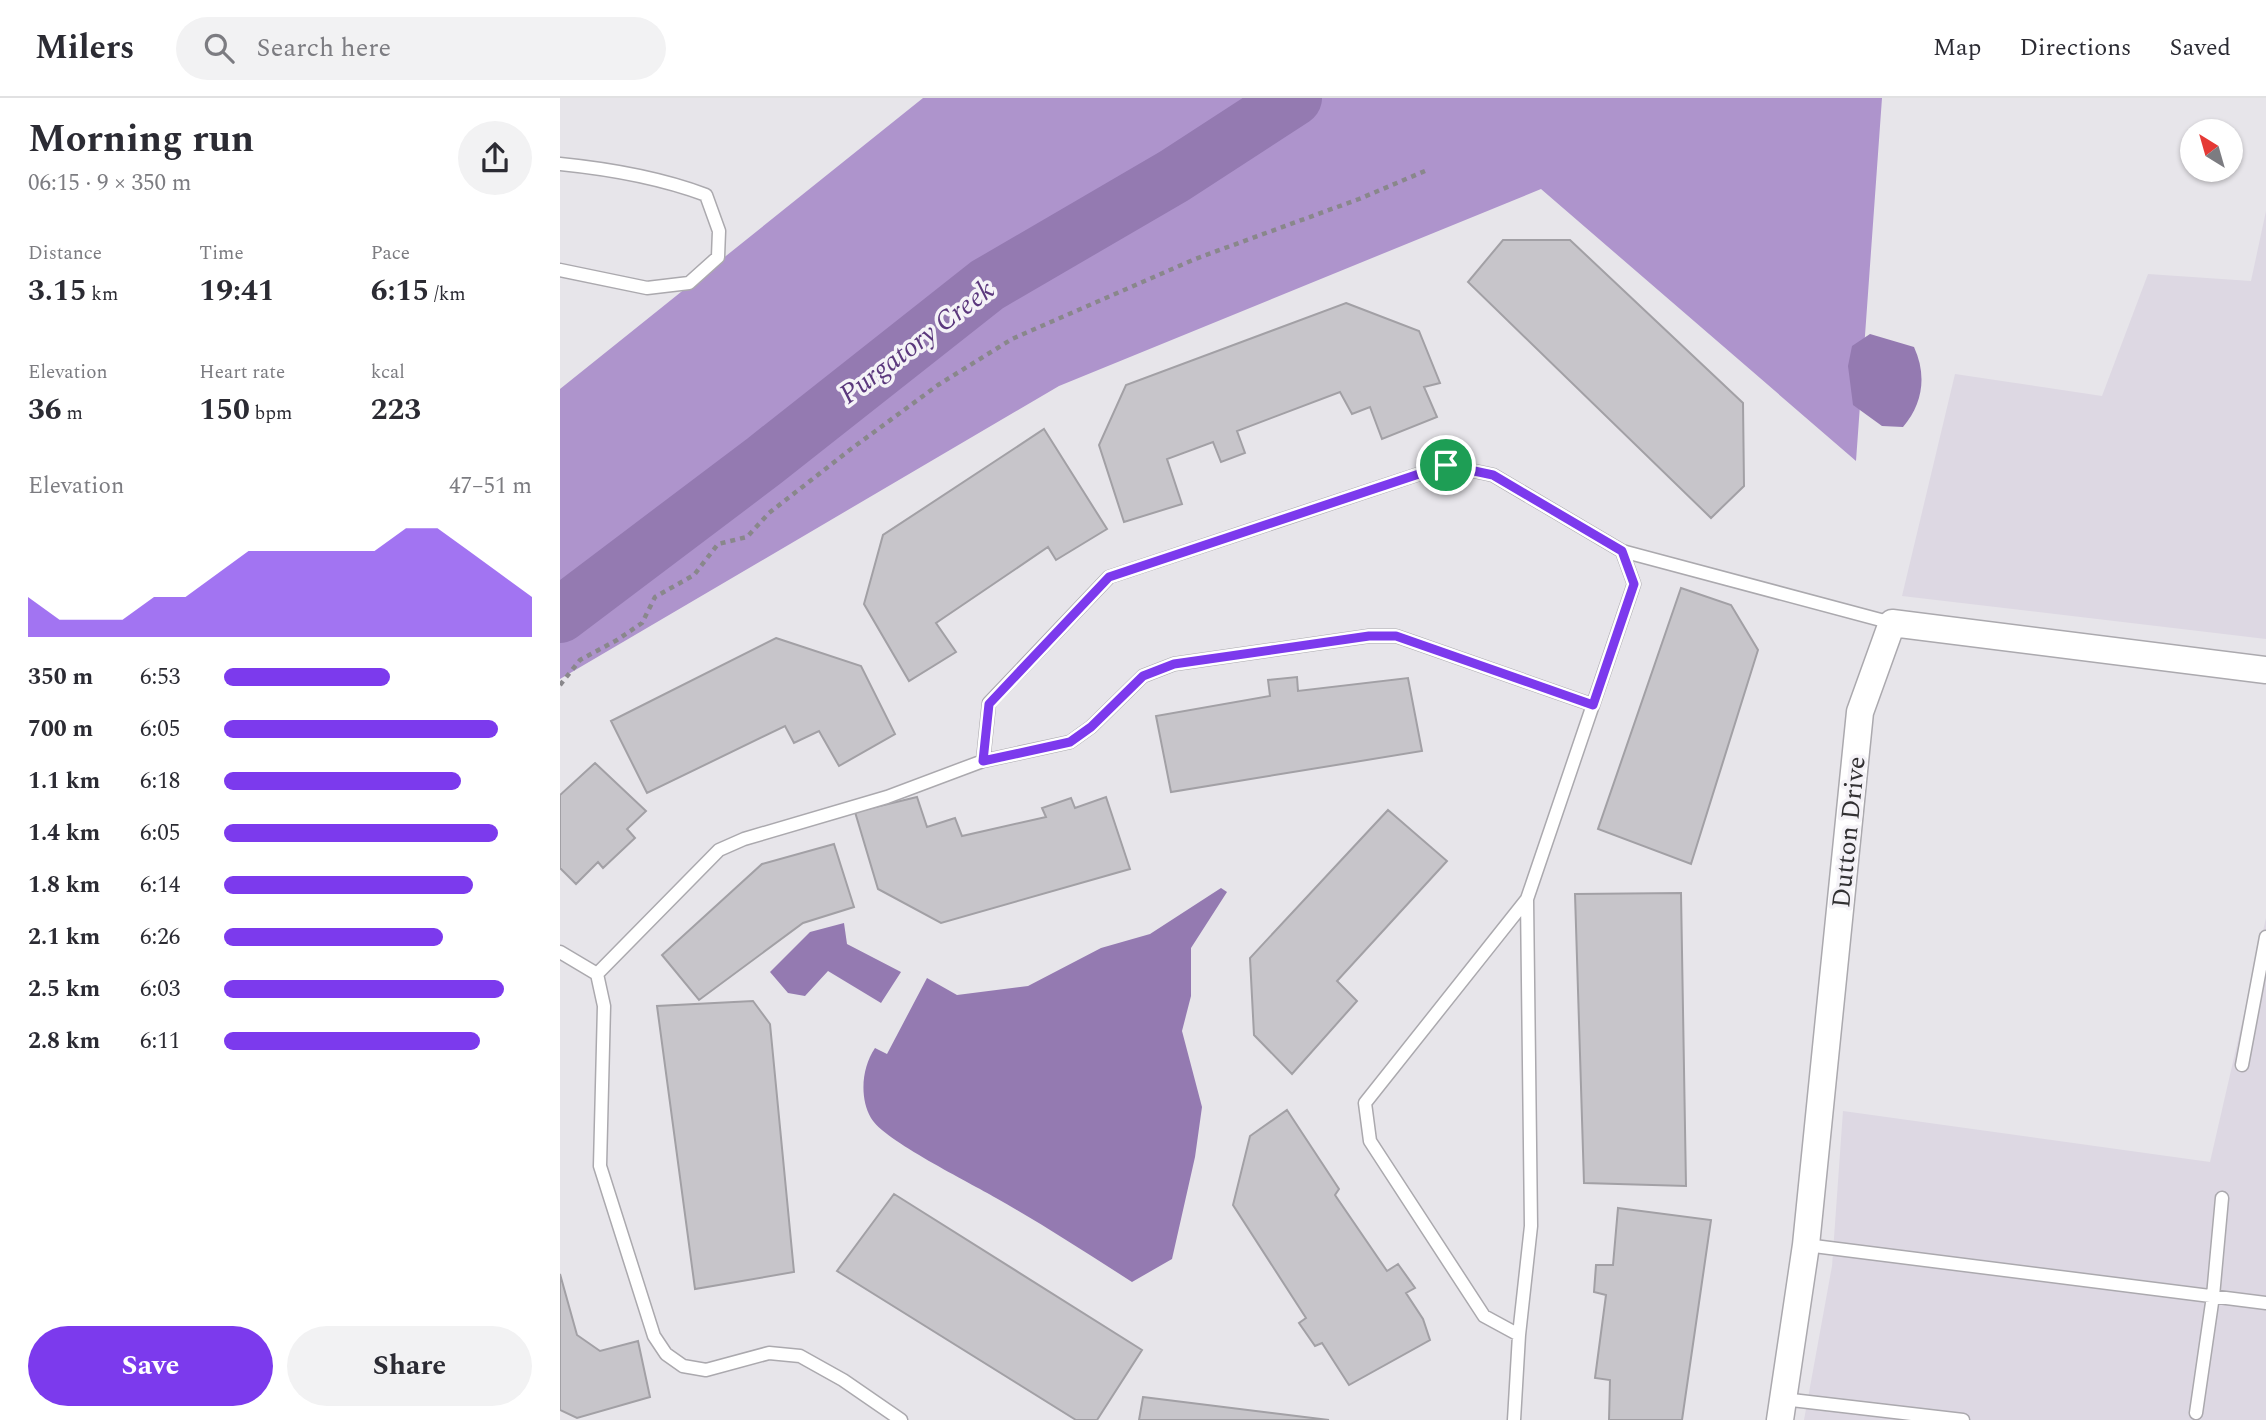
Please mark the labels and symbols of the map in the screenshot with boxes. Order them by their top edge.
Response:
north arrow [2180,119,2244,182]
water label: Purgatory Creek [830,269,1004,415]
pin [1416,435,1476,495]
street label: Dutton Drive [1821,754,1877,910]

